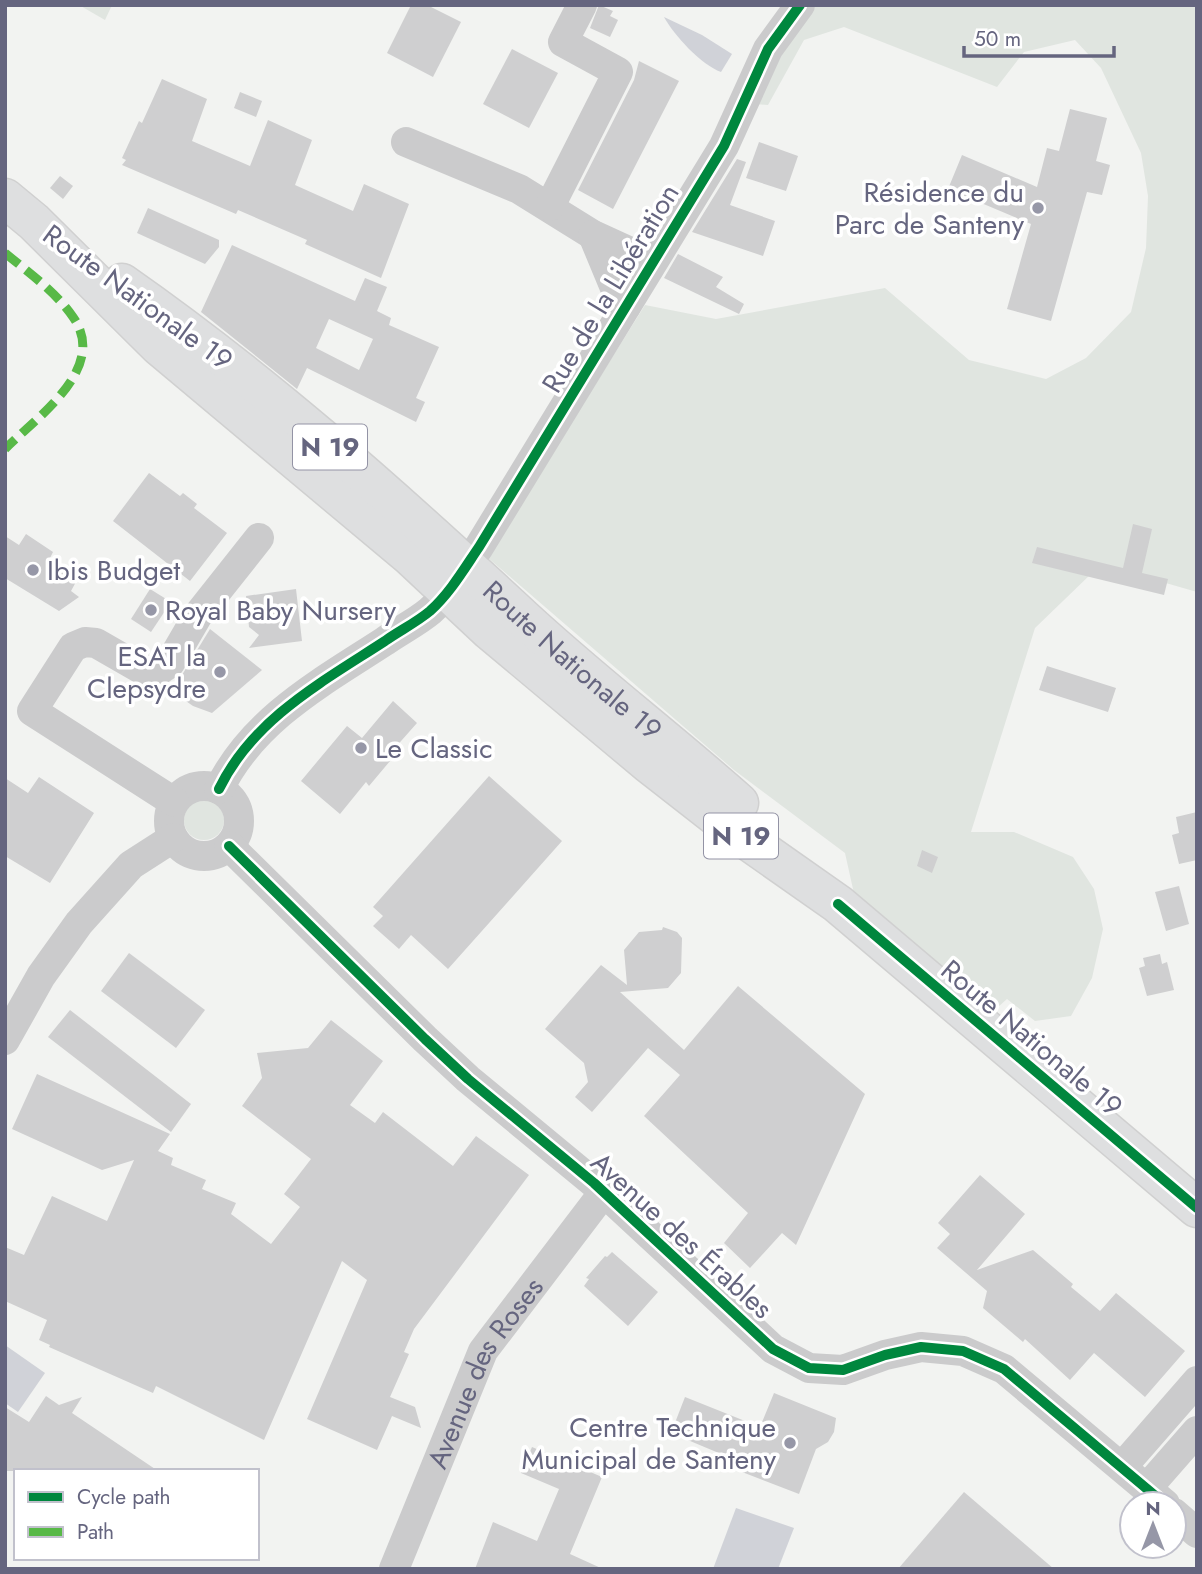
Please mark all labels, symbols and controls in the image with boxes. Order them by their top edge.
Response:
scale bar [964,14,1114,58]
text: 50 m [974,24,1021,54]
place label: Résidence du Parc de Santeny [835,172,1025,245]
street label: Rue de la Libération [532,176,689,401]
marker: Résidence du Parc de Santeny [1030,200,1046,216]
street label: Route Nationale 19 [34,214,241,380]
road number: N 19 [293,424,367,470]
place label: Ibis Budget [47,550,180,591]
marker: Ibis Budget [25,562,41,578]
street label: Route Nationale 19 [474,571,671,750]
place label: Royal Baby Nursery [165,590,397,631]
marker: Royal Baby Nursery [143,602,159,618]
place label: ESAT la Clepsydre [87,636,206,709]
marker: ESAT la Clepsydre [212,664,228,680]
place label: Le Classic [375,728,493,769]
marker: Le Classic [353,740,369,756]
road number: N 19 [704,814,778,858]
street label: Route Nationale 19 [932,950,1131,1127]
street label: Avenue des Érables [582,1142,782,1328]
street label: Avenue des Roses [417,1269,553,1475]
place label: Centre Technique Municipal de Santeny [521,1407,777,1480]
marker: Centre Technique Municipal de Santeny [782,1435,798,1451]
legend [14,1469,259,1560]
text: Cycle path [77,1482,170,1512]
north arrow [1118,1490,1188,1560]
text: N [1145,1495,1161,1522]
text: Path [77,1517,114,1547]

